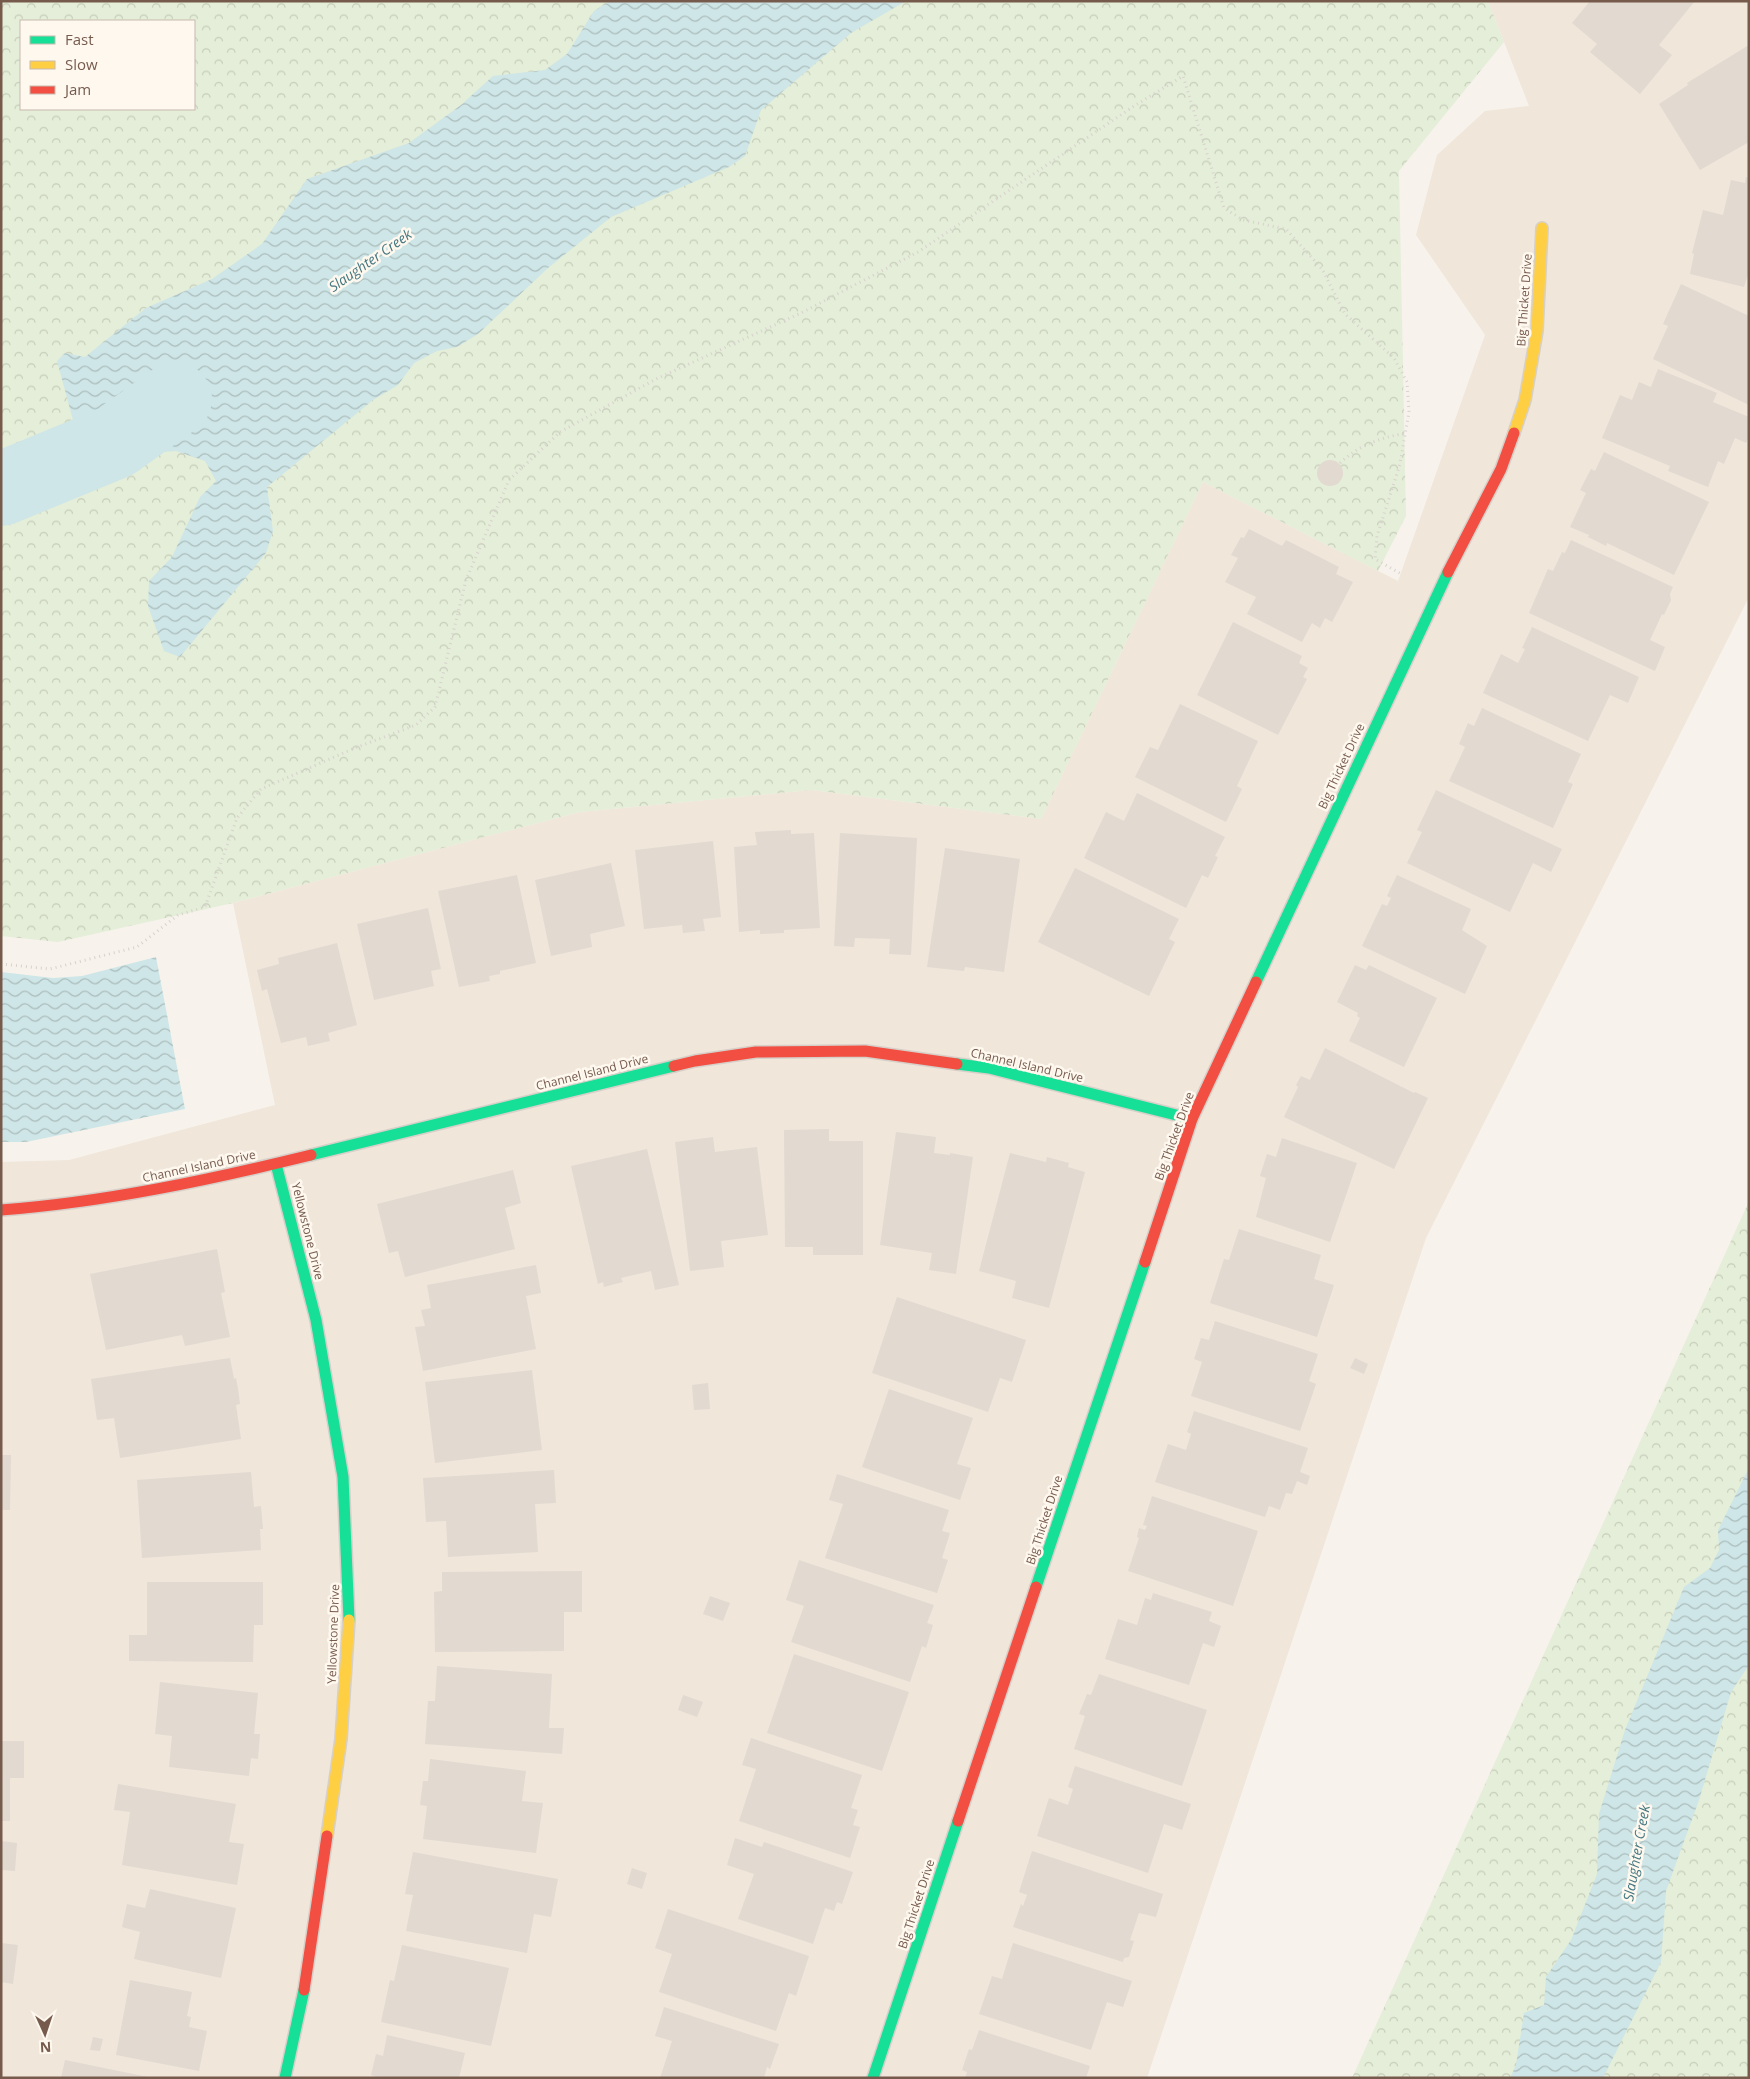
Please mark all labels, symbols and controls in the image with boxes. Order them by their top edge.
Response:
legend [20,20,195,110]
text: Fast [65,29,94,49]
text: Slow [65,54,98,74]
text: Jam [63,79,91,99]
water label: Slaughter Creek [325,224,416,296]
street label: Big Thicket Drive [1512,253,1536,347]
street label: Big Thicket Drive [1314,720,1368,812]
street label: Channel Island Drive [969,1044,1085,1086]
street label: Channel Island Drive [534,1050,650,1094]
street label: Big Thicket Drive [1150,1089,1198,1183]
street label: Channel Island Drive [141,1146,257,1186]
street label: Yellowstone Drive [288,1181,328,1282]
street label: Big Thicket Drive [1022,1473,1067,1567]
street label: Yellowstone Drive [323,1584,343,1684]
water label: Slaughter Creek [1618,1802,1654,1903]
street label: Big Thicket Drive [894,1857,939,1951]
north arrow [20,2009,70,2059]
text: N [40,2038,52,2057]

